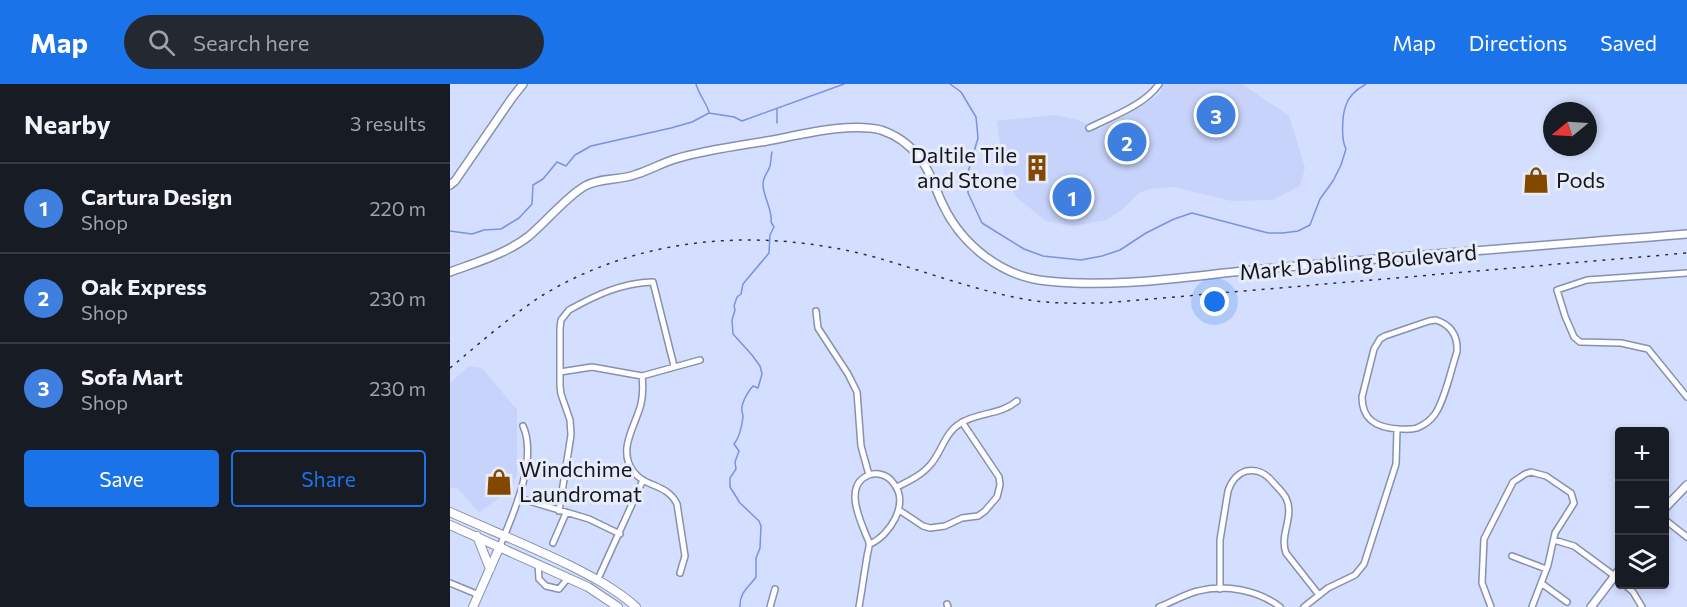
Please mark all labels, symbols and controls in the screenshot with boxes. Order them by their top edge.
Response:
search box [124,15,544,69]
text: Map [30,25,88,59]
icon: search [145,26,178,59]
text: Search here [193,29,309,56]
text: Map [1393,30,1436,55]
text: Directions [1469,30,1567,55]
text: Saved [1600,30,1657,55]
pin: 3 [1196,93,1236,138]
north arrow [1543,102,1597,156]
text: Nearby [24,108,111,139]
text: 3 results [350,111,426,135]
pin: 2 [1108,120,1146,164]
place label: Daltile Tile and Stone [911,141,1017,193]
building icon: Daltile Tile and Stone [1022,153,1052,183]
shop icon: Pods [1521,165,1551,195]
place label: Pods [1556,166,1605,193]
pin: 1 [1052,174,1092,220]
text: Cartura Design [81,183,232,210]
text: 1 [39,196,48,220]
text: 220 m [370,196,426,220]
text: Shop [81,210,128,234]
street label: Mark Dabling Boulevard [1238,238,1478,285]
text: Oak Express [81,273,207,300]
text: 2 [38,286,49,310]
text: 230 m [369,286,426,310]
your location [1200,287,1229,316]
text: Shop [81,300,128,324]
text: Sofa Mart [81,363,183,390]
text: 3 [38,376,49,400]
text: 230 m [369,376,426,400]
text: Shop [81,390,128,414]
map controls [1615,427,1669,589]
button: + [1615,427,1669,481]
button: Save [24,450,219,507]
button: Share [231,450,426,507]
place label: Windchime Laundromat [519,455,642,507]
shop icon: Windchime Laundromat [484,467,514,497]
button: − [1615,481,1669,535]
button: layers [1615,535,1669,589]

